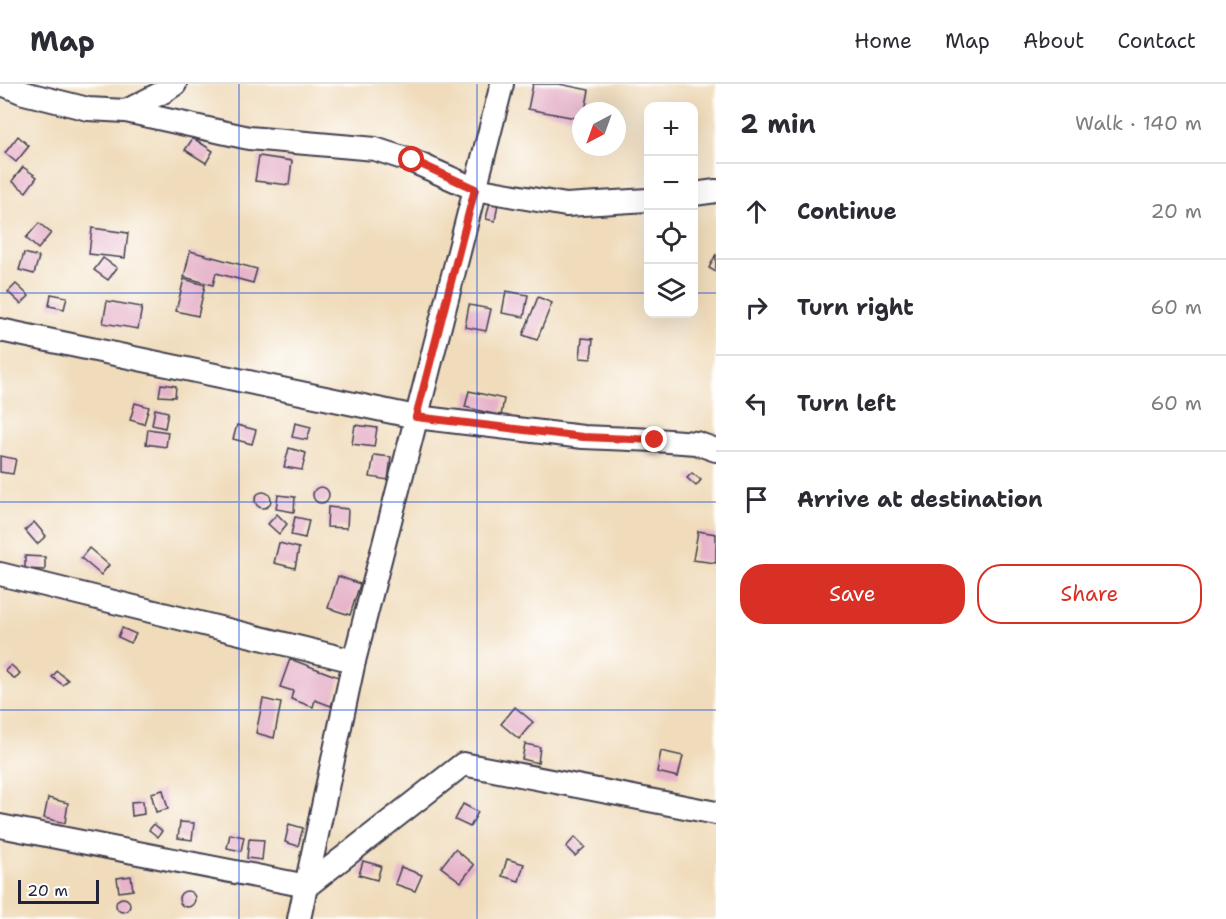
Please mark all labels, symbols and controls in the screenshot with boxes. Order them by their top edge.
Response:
text: Map [30,22,95,60]
text: Home [854,27,912,55]
text: Map [945,27,990,55]
text: About [1023,27,1084,55]
text: Contact [1117,27,1196,55]
north arrow [572,102,626,156]
map controls [644,102,698,318]
button: + [644,102,698,156]
text: 2 min [740,106,816,141]
text: Walk · 140 m [1075,110,1202,136]
route start [398,146,424,172]
button: − [644,156,698,210]
icon: ahead [740,195,773,228]
text: Continue [797,197,897,226]
text: 20 m [1151,198,1202,224]
button: locate [644,210,698,264]
button: layers [644,264,698,318]
icon: right [740,291,773,324]
text: Turn right [797,293,914,322]
text: 60 m [1150,294,1202,320]
icon: left [740,387,773,420]
text: Turn left [797,389,896,418]
text: 60 m [1150,390,1202,416]
route end [641,426,667,452]
icon: arrive [740,483,773,516]
text: Arrive at destination [797,485,1043,514]
button: Save [740,564,965,624]
button: Share [977,564,1202,624]
scale bar [18,877,99,904]
text: 20 m [27,880,68,901]

